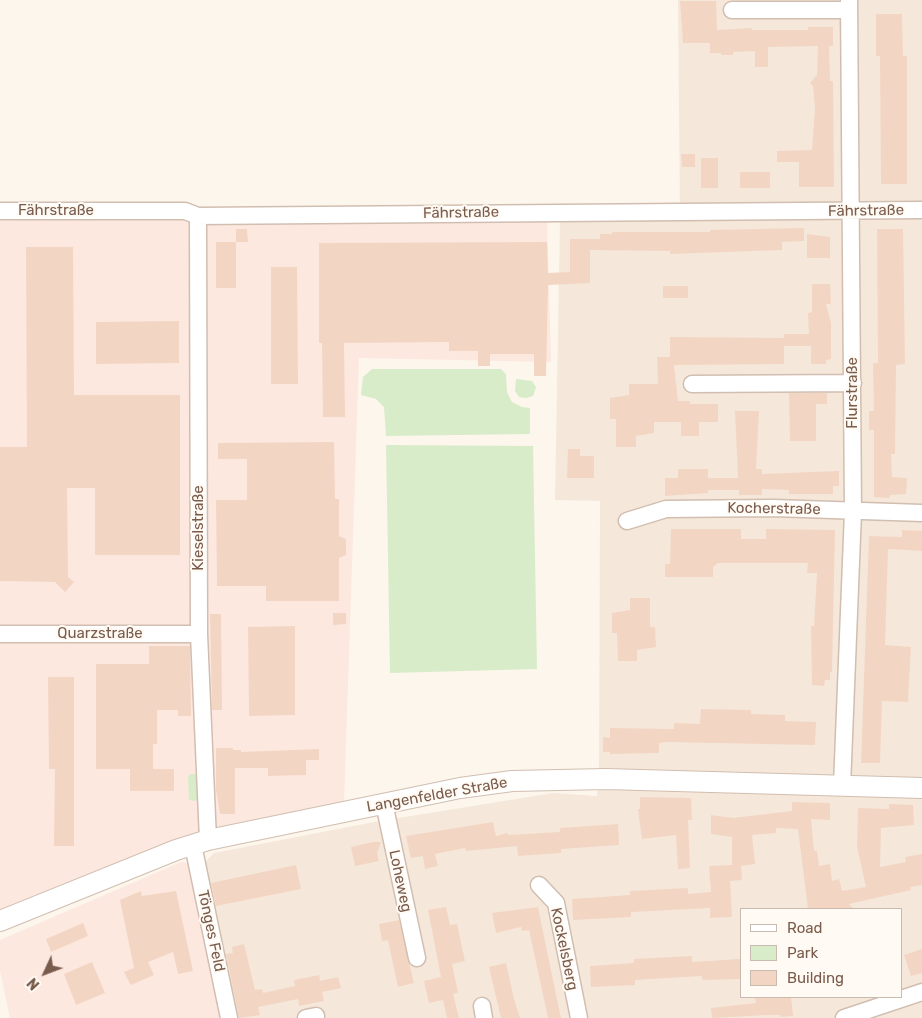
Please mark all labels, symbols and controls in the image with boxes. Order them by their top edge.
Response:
street label: Fährstraße [828,201,904,221]
street label: Fährstraße [18,202,94,220]
street label: Fährstraße [423,203,499,223]
street label: Flurstraße [844,357,862,429]
street label: Kieselstraße [190,485,208,571]
street label: Kocherstraße [727,499,821,519]
street label: Quarzstraße [57,625,143,643]
street label: Langenfelder Straße [365,774,509,816]
street label: Loheweg [385,848,415,914]
street label: Tönges Feld [194,888,228,974]
street label: Kockelsberg [546,906,582,992]
legend [740,908,902,998]
text: Road [787,919,823,937]
text: Park [787,944,818,962]
north arrow [20,948,70,998]
text: Building [787,969,844,987]
text: N [24,974,43,993]

